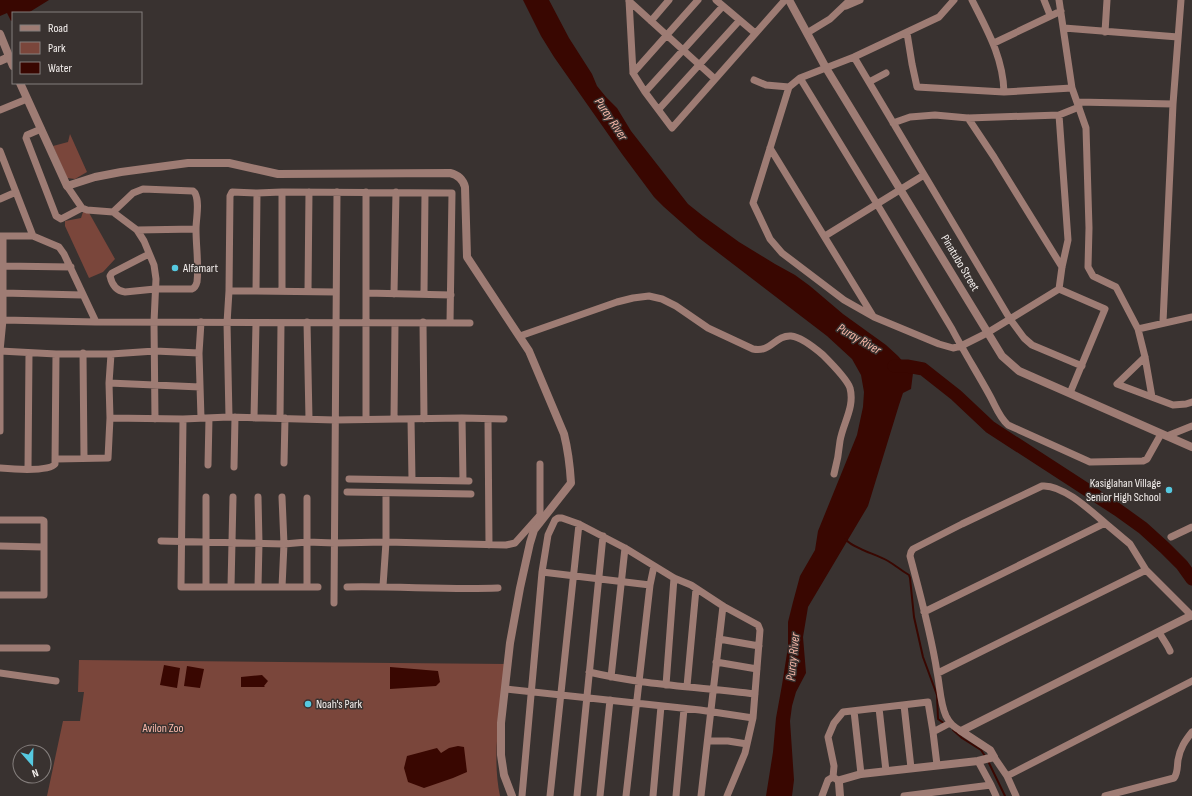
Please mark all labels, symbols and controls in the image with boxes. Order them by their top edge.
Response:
legend [12,12,142,84]
text: Road [48,21,68,36]
text: Park [48,41,66,56]
text: Water [48,61,72,76]
water label: Puray River [591,95,632,145]
street label: Pinatubo Street [937,232,983,294]
place label: Alfamart [182,261,218,276]
marker: Alfamart [170,263,180,273]
water label: Puray River [834,320,885,359]
place label: Kasiglahan Village Senior High School [1086,476,1161,505]
marker: Kasiglahan Village Senior High School [1164,485,1174,495]
water label: Puray River [783,631,804,682]
place label: Noah's Park [316,697,362,712]
marker: Noah's Park [303,699,313,709]
park label: Avilon Zoo [142,721,183,736]
north arrow [12,744,52,784]
text: N [30,766,40,780]

